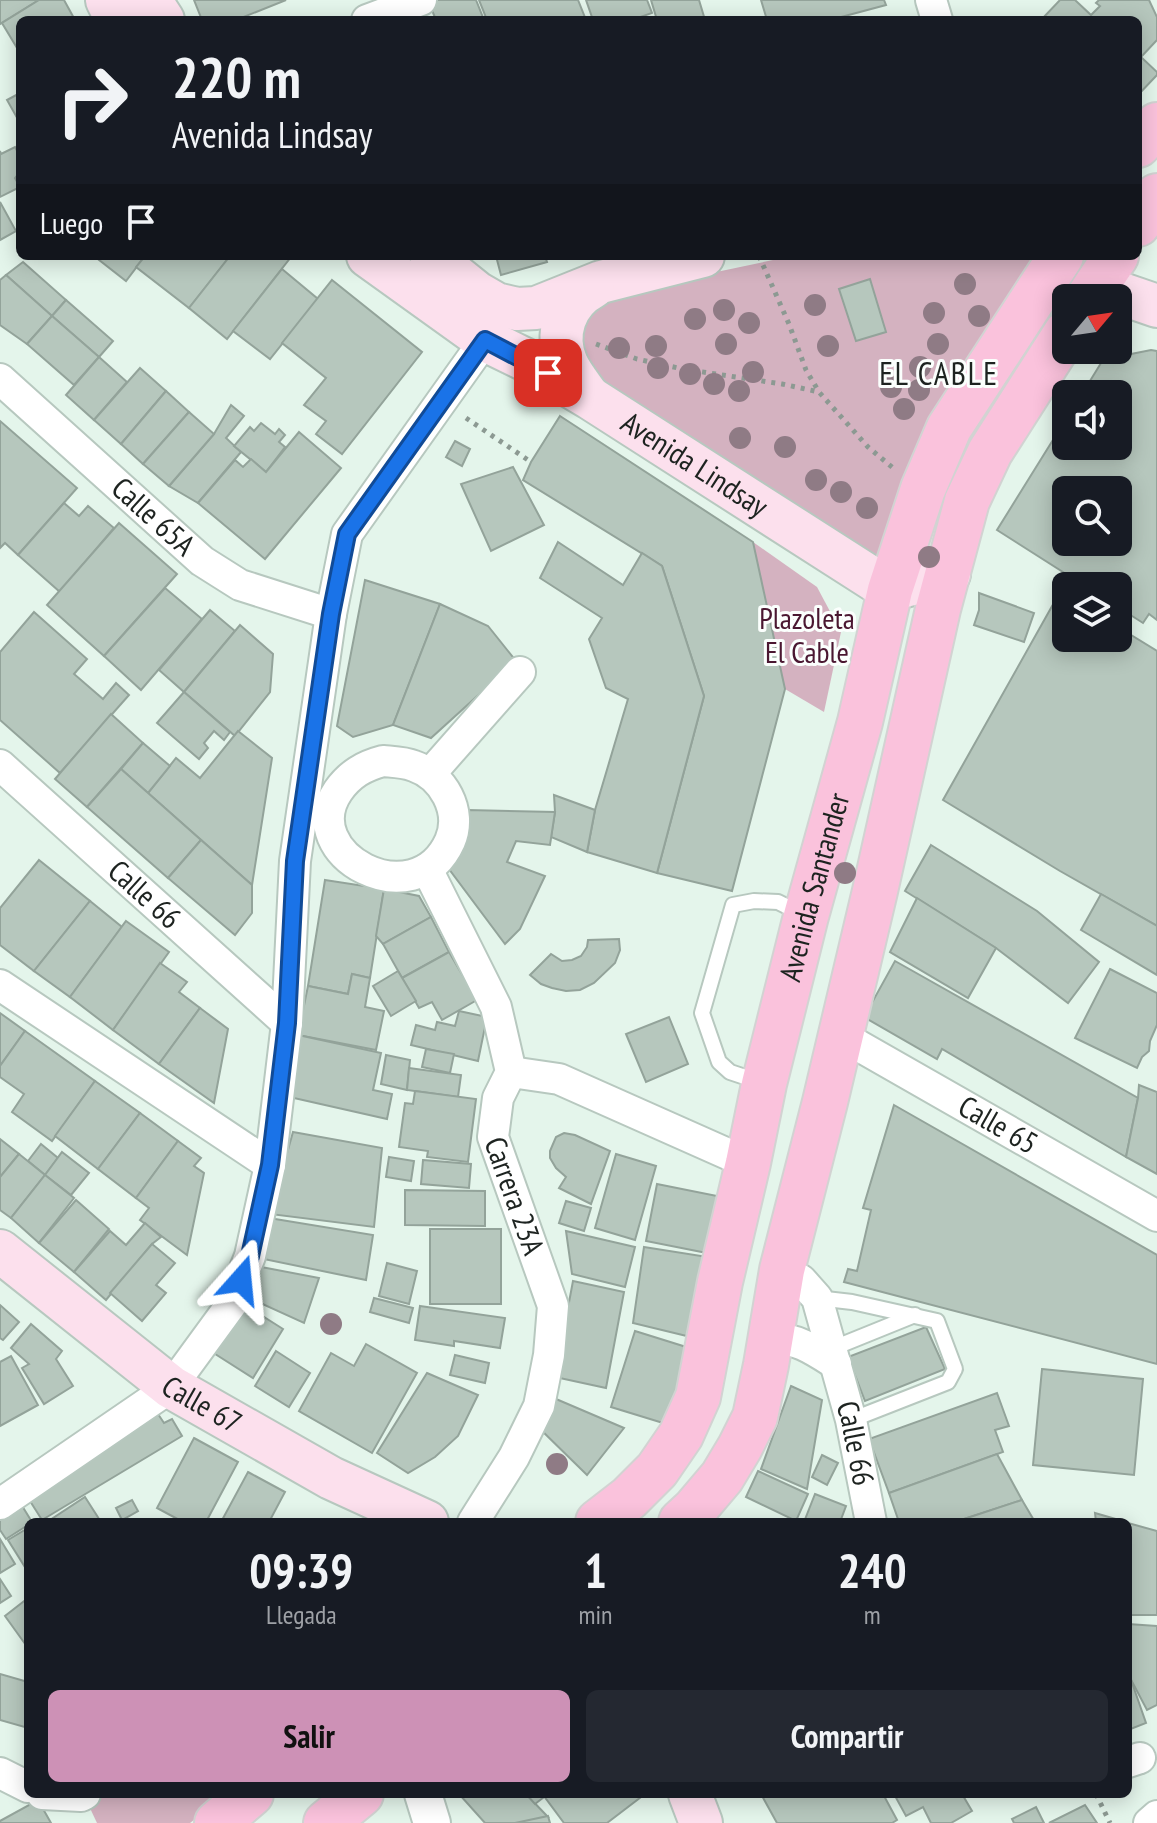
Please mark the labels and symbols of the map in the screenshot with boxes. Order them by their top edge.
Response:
north arrow [1052,284,1132,364]
pin [514,339,582,407]
district label: EL CABLE [879,352,999,394]
street label: Avenida Lindsay [614,402,777,525]
street label: Calle 65A [104,468,205,564]
park label: Plazoleta El Cable [759,598,855,671]
street label: Avenida Santander [769,788,858,985]
street label: Calle 66 [101,851,190,937]
street label: Calle 65 [952,1086,1045,1162]
street label: Carrera 23A [477,1131,554,1260]
position arrow [199,1238,283,1322]
street label: Calle 67 [154,1366,249,1441]
street label: Calle 66 [829,1396,884,1489]

